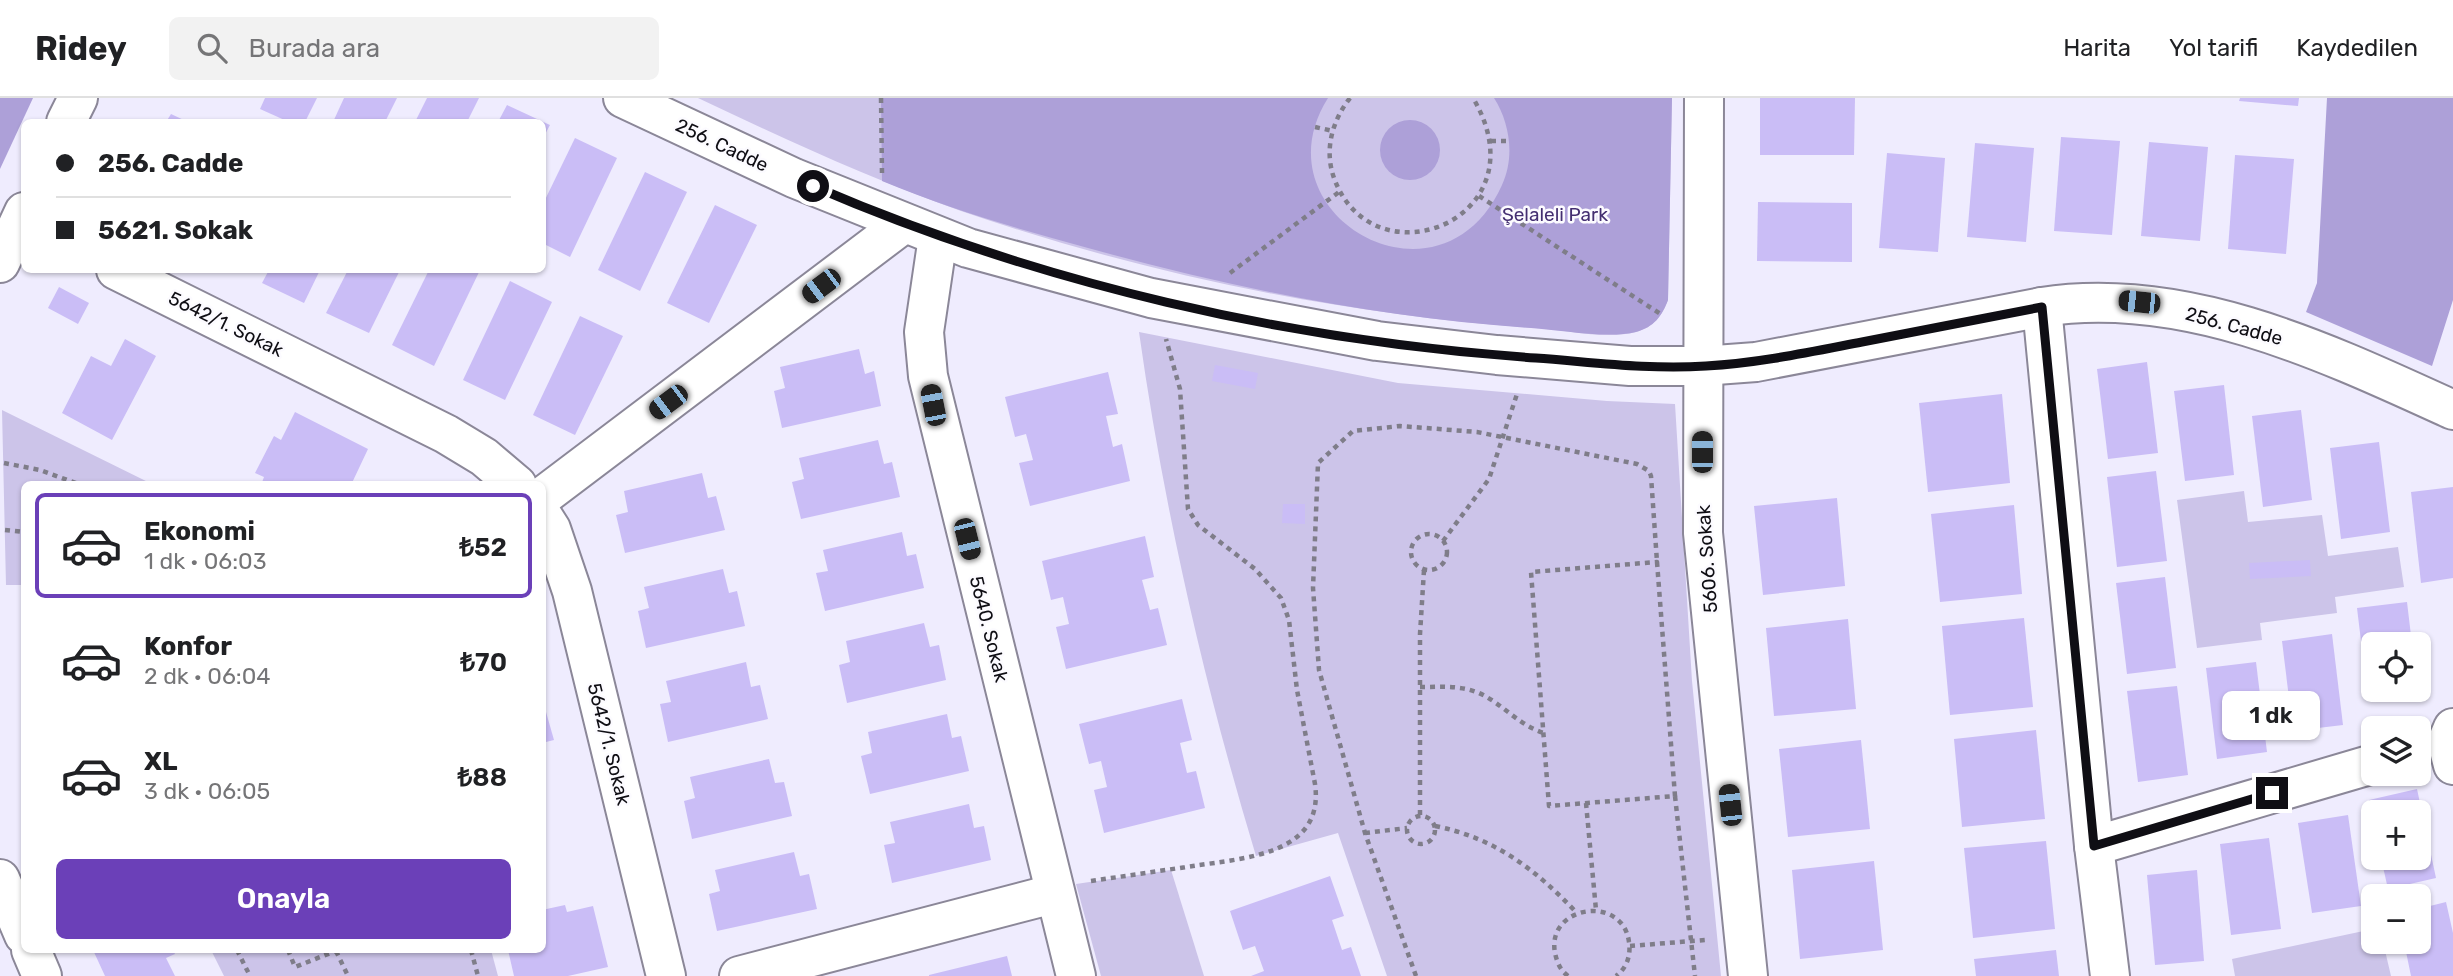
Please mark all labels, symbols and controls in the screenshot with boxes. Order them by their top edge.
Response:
search box [169,17,659,80]
text: Ridey [35,29,127,68]
icon: search [193,29,231,67]
text: Burada ara [249,33,380,64]
text: Harita [2063,34,2131,62]
text: Yol tarifi [2169,34,2258,62]
text: Kaydedilen [2296,34,2418,62]
street label: 256. Cadde [672,114,772,176]
text: 256. Cadde [98,148,243,179]
route start [797,170,829,202]
park label: Şelaleli Park [1502,203,1608,226]
text: 5621. Sokak [98,215,253,246]
car [798,265,845,307]
street label: 5642/1. Sokak [165,286,287,362]
car [2118,289,2161,315]
street label: 256. Cadde [2183,302,2285,350]
car [645,381,692,423]
car [919,382,948,428]
car [1692,431,1713,473]
street label: 5606. Sokak [1692,504,1722,614]
icon: car [60,514,123,577]
text: Ekonomi [144,516,255,547]
car [952,516,983,562]
text: ₺52 [459,532,507,563]
text: 1 dk · 06:03 [144,547,266,575]
street label: 5640. Sokak [965,574,1013,685]
icon: car [60,629,123,692]
text: Konfor [144,631,232,662]
map controls [2361,632,2431,954]
button: locate [2361,632,2431,702]
text: ₺70 [460,647,507,678]
text: 2 dk · 06:04 [144,662,271,690]
street label: 5642/1. Sokak [583,681,635,808]
callout: 1 dk [2223,692,2321,740]
text: 1 dk [2249,701,2293,729]
button: layers [2361,716,2431,786]
icon: car [60,744,123,807]
text: XL [144,746,177,777]
text: ₺88 [457,762,507,793]
text: 3 dk · 06:05 [144,777,270,805]
route end [2256,777,2288,809]
car [1718,783,1743,827]
button: + [2361,800,2431,870]
button: Onayla [56,859,511,939]
button: − [2361,884,2431,954]

